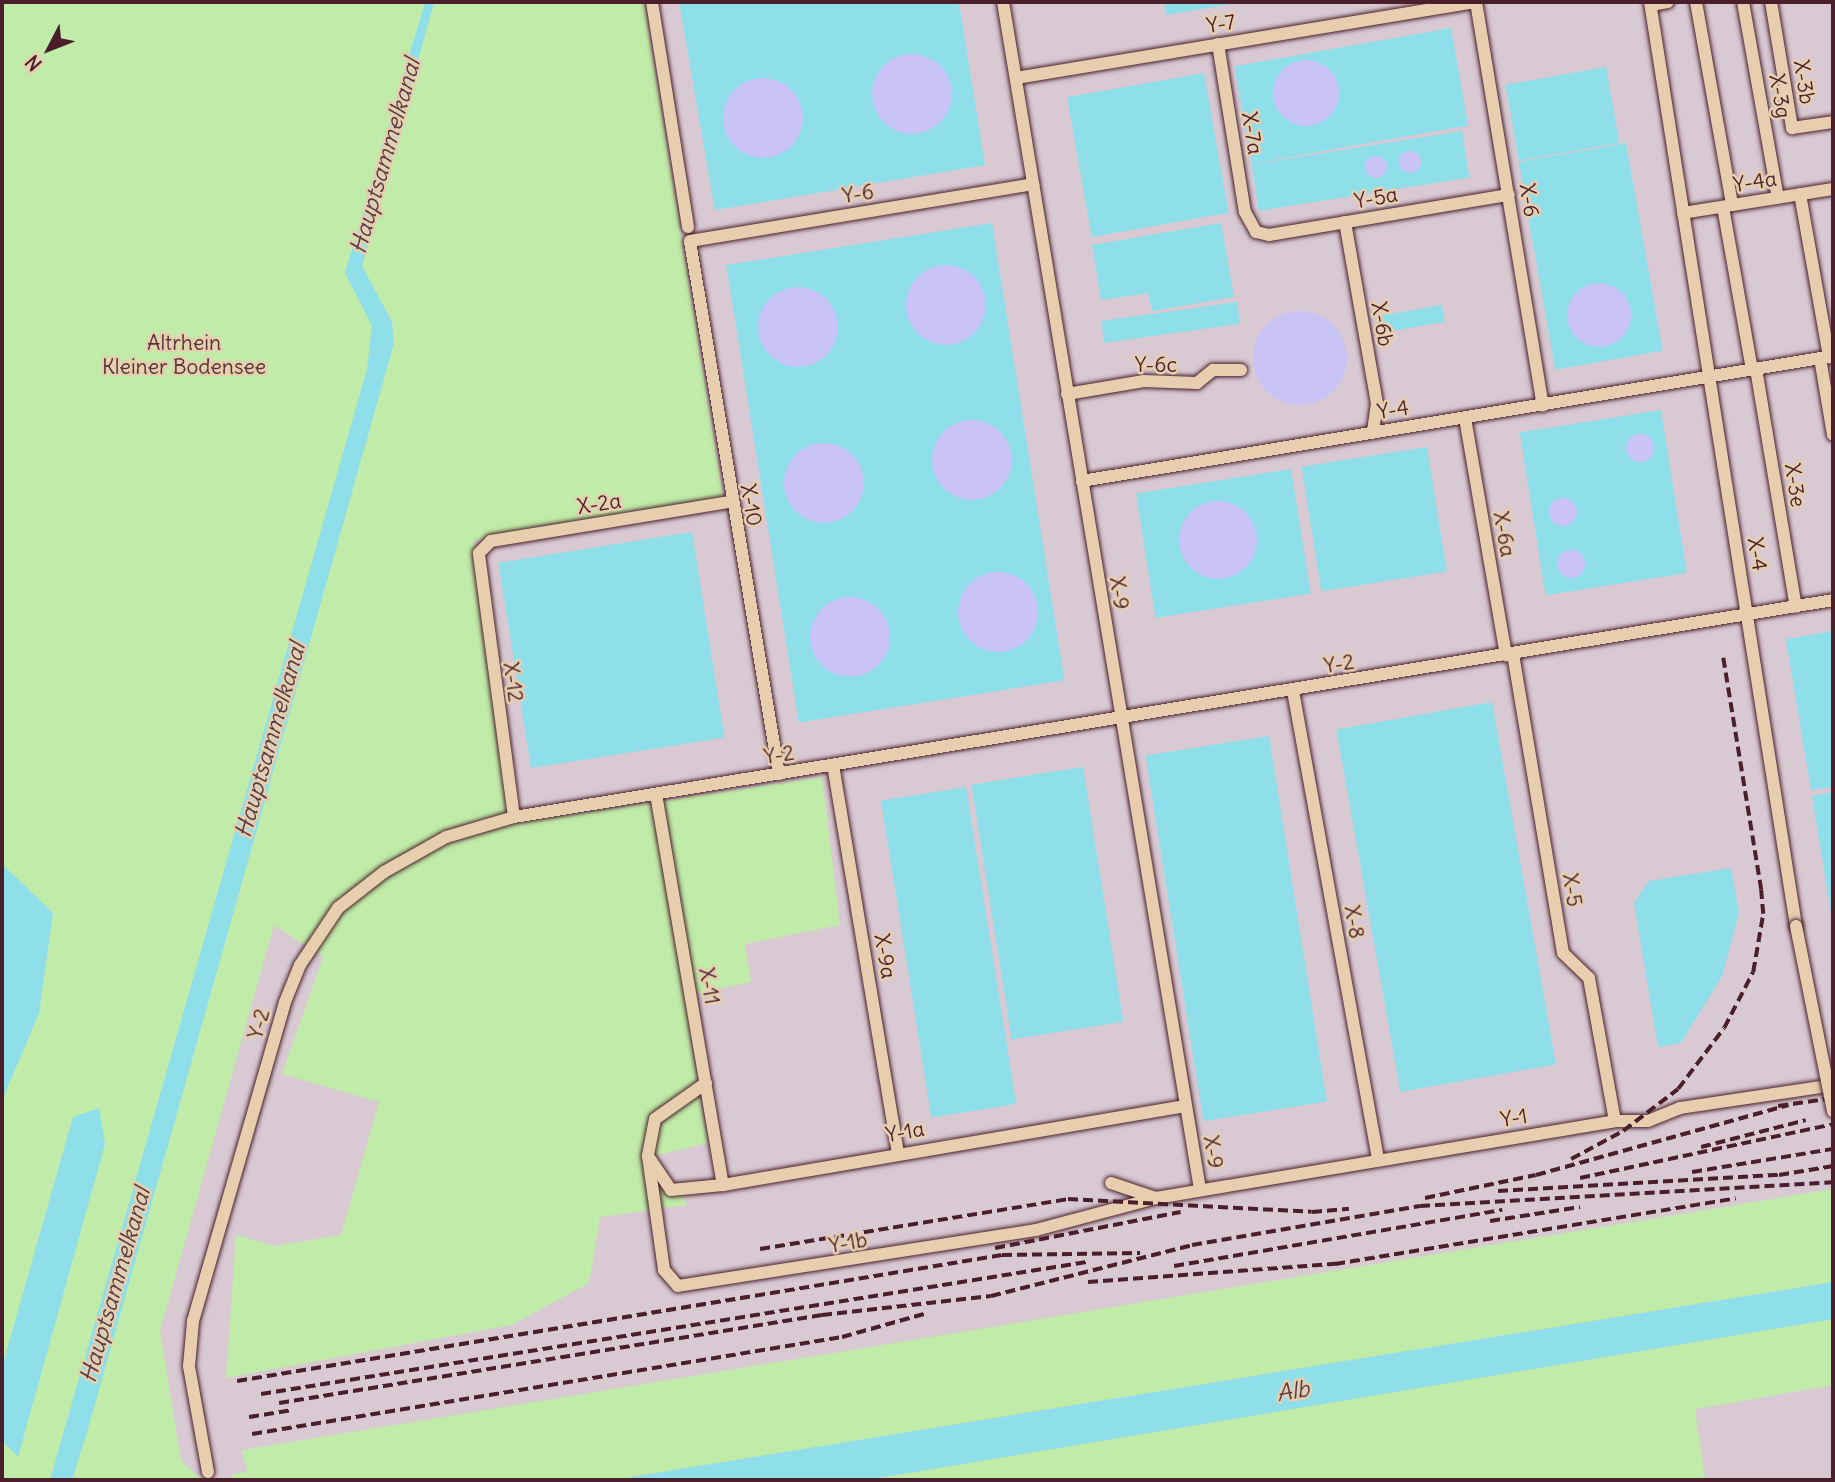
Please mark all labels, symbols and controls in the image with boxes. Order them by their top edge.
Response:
street label: Y-7 [1205,9,1237,39]
north arrow [14,14,84,84]
text: N [20,50,47,76]
water label: Hauptsammelkanal [344,55,426,257]
street label: X-3b [1788,58,1820,106]
street label: X-3g [1764,72,1796,120]
street label: X-7a [1236,110,1268,156]
street label: Y-4a [1731,166,1779,198]
street label: Y-6 [840,179,876,209]
street label: X-6 [1514,181,1544,219]
street label: Y-5a [1352,182,1400,214]
street label: X-6b [1366,300,1398,348]
park label: Altrhein Kleiner Bodensee [102,330,266,380]
street label: Y-6c [1135,352,1177,378]
street label: Y-4 [1375,395,1411,425]
street label: X-3e [1779,461,1811,509]
street label: X-10 [735,482,767,528]
street label: X-2a [575,488,623,520]
street label: X-6a [1488,509,1520,559]
street label: X-4 [1742,535,1772,573]
street label: X-9 [1104,575,1134,611]
water label: Hauptsammelkanal [229,639,311,841]
street label: Y-2 [1322,649,1356,679]
street label: X-12 [498,660,528,704]
street label: Y-2 [762,740,796,770]
street label: X-5 [1557,871,1587,909]
street label: X-8 [1339,903,1369,941]
street label: X-9a [869,932,901,980]
street label: X-11 [693,965,725,1007]
street label: Y-2 [243,1006,275,1042]
street label: Y-1 [1499,1103,1529,1133]
street label: Y-1a [884,1116,926,1148]
street label: X-9 [1198,1133,1228,1171]
water label: Hauptsammelkanal [74,1184,156,1386]
street label: Y-1b [827,1227,869,1259]
water label: Alb [1275,1375,1311,1407]

